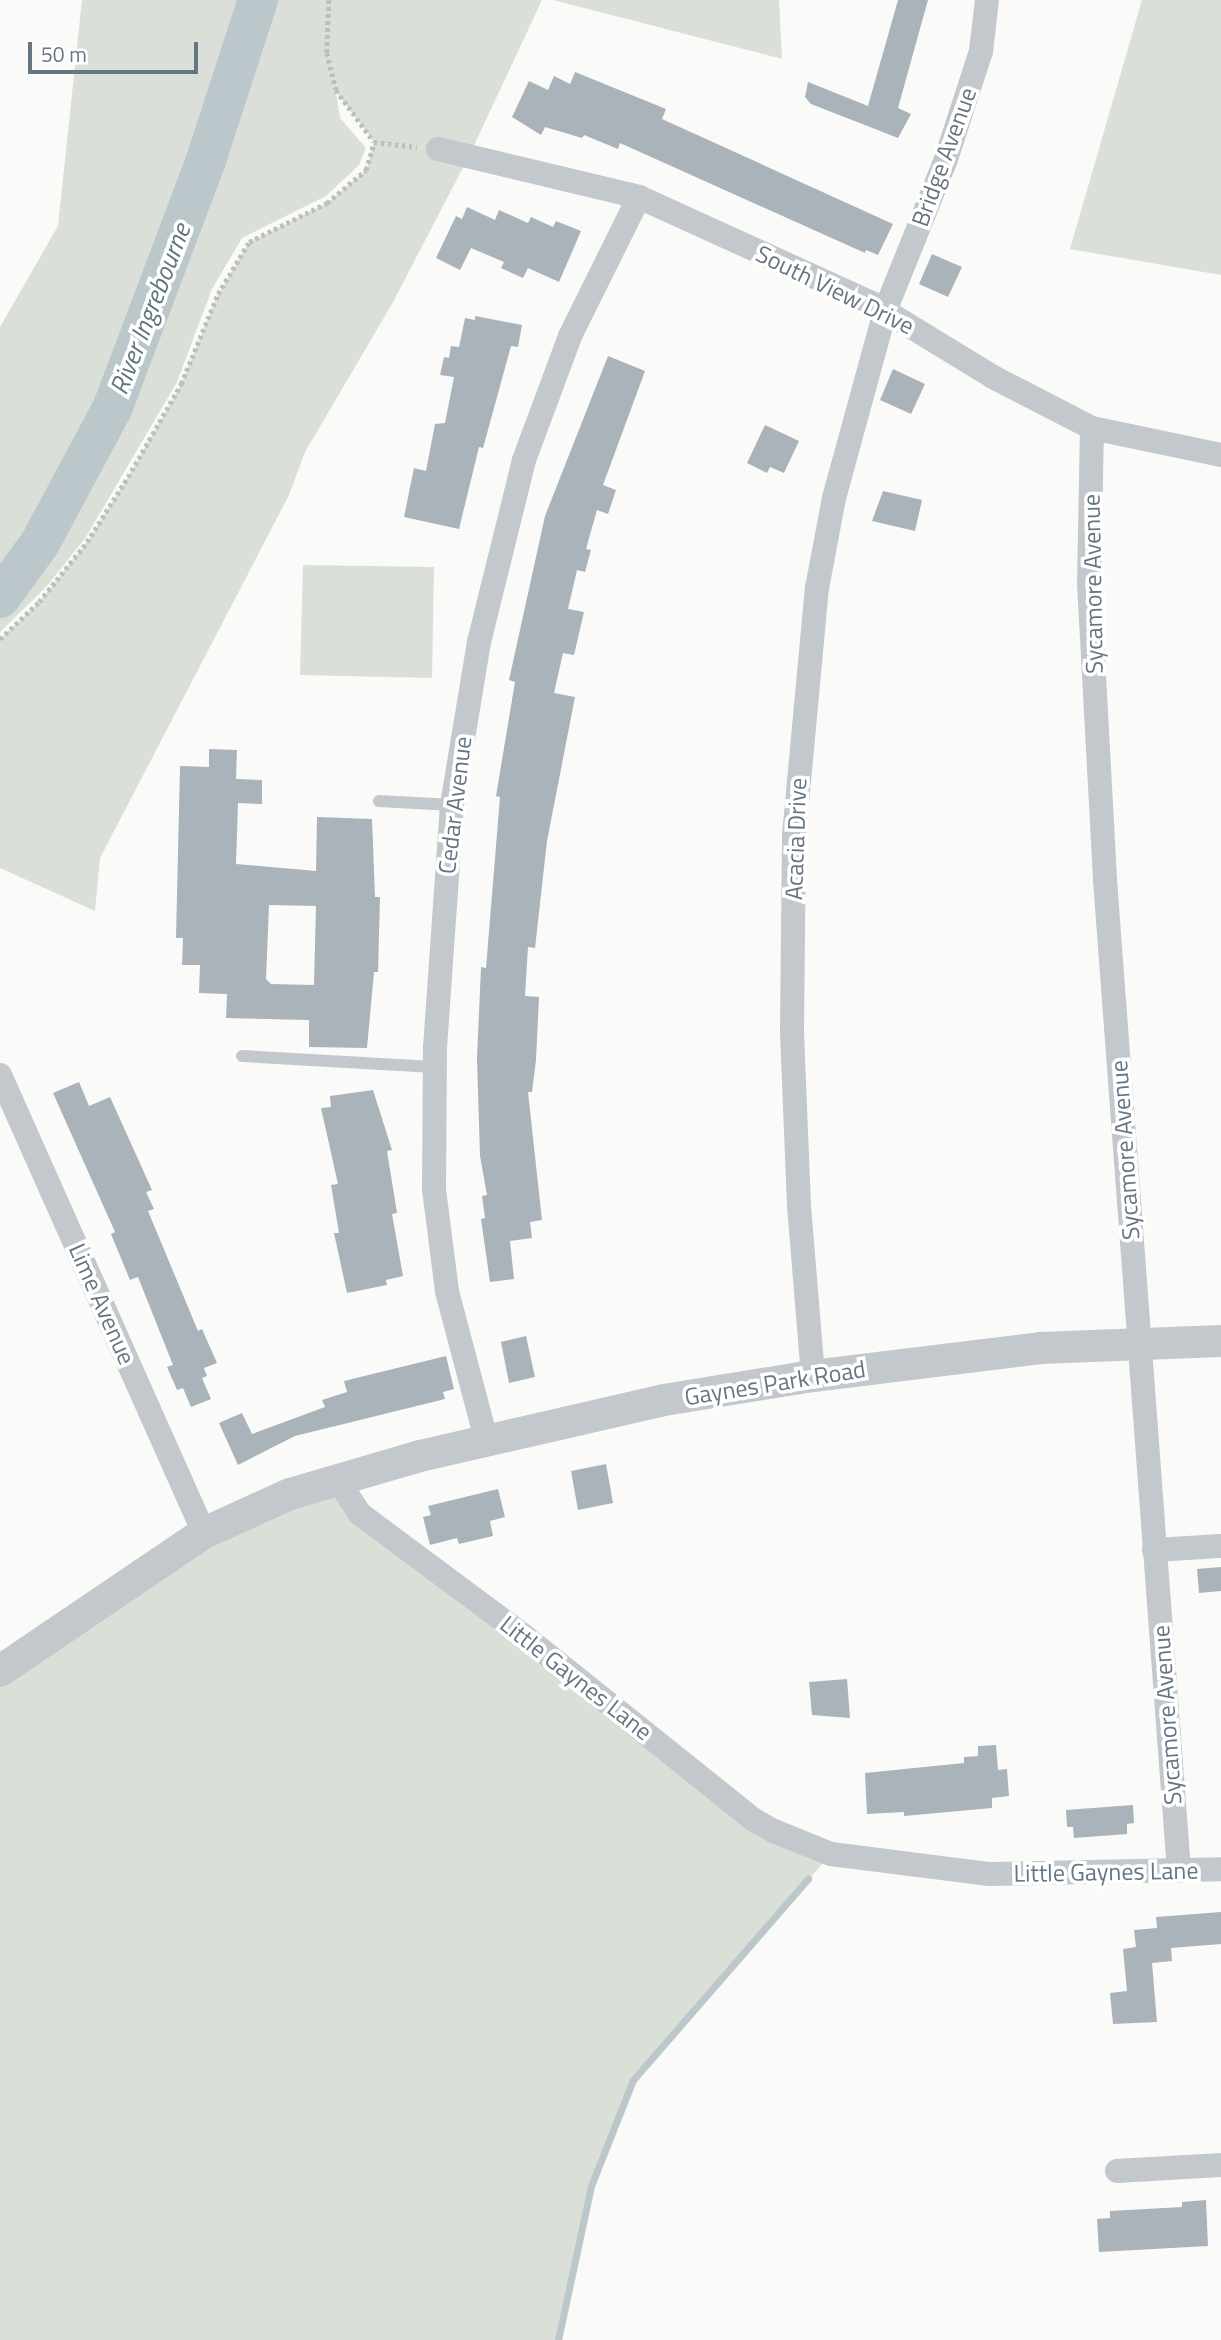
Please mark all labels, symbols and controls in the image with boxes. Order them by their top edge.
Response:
scale bar [32,28,201,72]
text: 50 m [41,38,87,70]
street label: Bridge Avenue [906,84,982,230]
water label: River Ingrebourne [103,219,197,399]
street label: South View Drive [751,239,919,341]
street label: Sycamore Avenue [1077,494,1109,674]
street label: Cedar Avenue [432,735,478,875]
street label: Acacia Drive [779,777,813,901]
street label: Sycamore Avenue [1104,1059,1146,1241]
street label: Lime Avenue [63,1239,141,1369]
street label: Gaynes Park Road [682,1354,868,1412]
street label: Little Gaynes Lane [494,1610,658,1746]
street label: Sycamore Avenue [1146,1624,1188,1806]
street label: Little Gaynes Lane [1013,1856,1199,1888]

